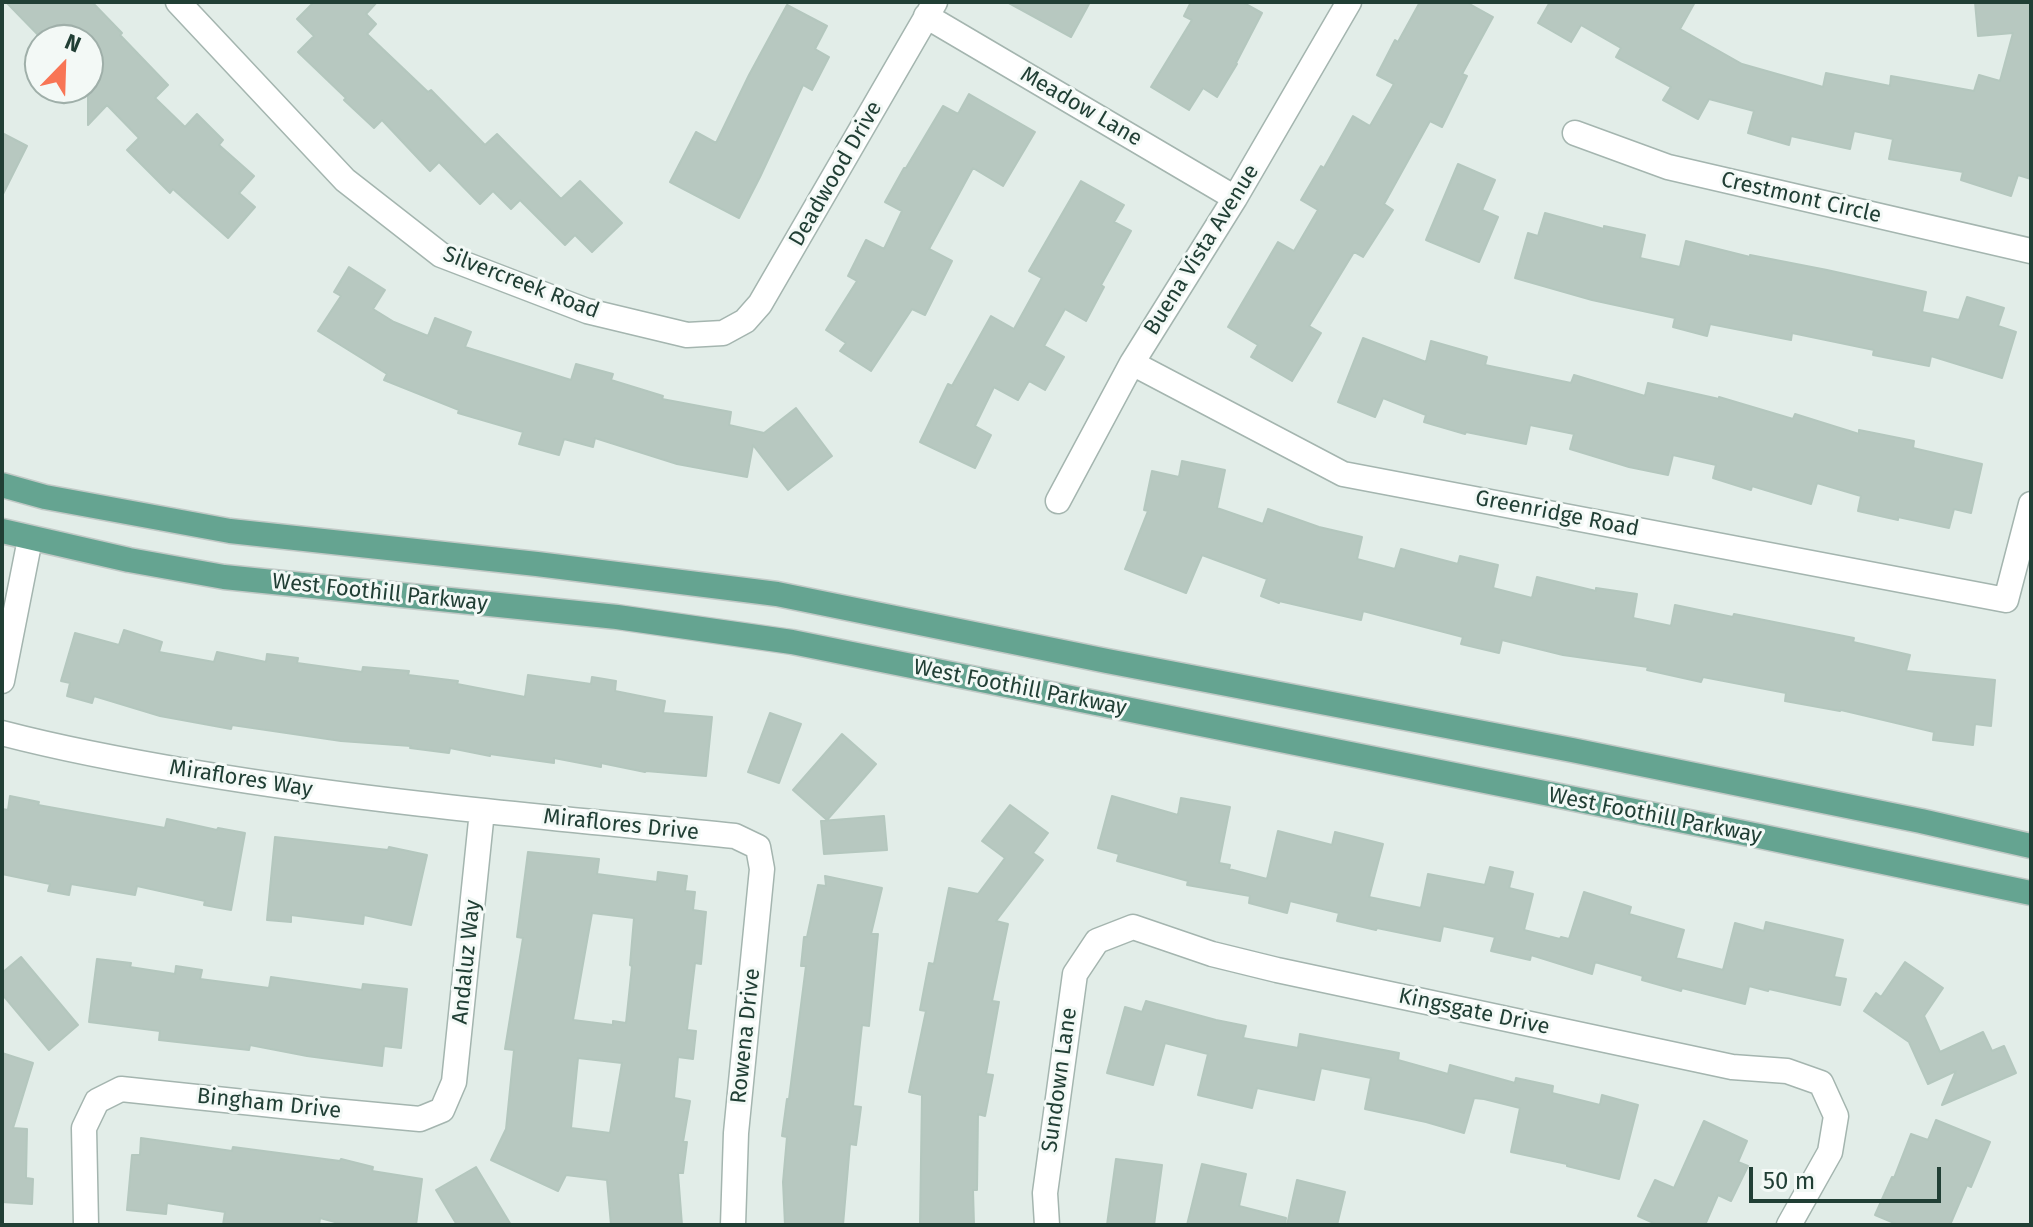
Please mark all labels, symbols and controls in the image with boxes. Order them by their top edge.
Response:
north arrow [24,24,104,104]
text: N [61,28,85,59]
street label: Meadow Lane [1015,62,1147,152]
street label: Deadwood Drive [784,97,888,251]
street label: Buena Vista Avenue [1139,160,1265,340]
street label: Crestmont Circle [1718,167,1884,229]
street label: Silvercreek Road [439,241,603,325]
street label: Greenridge Road [1473,485,1641,543]
street label: West Foothill Parkway [271,569,489,617]
street label: West Foothill Parkway [911,654,1129,722]
street label: Miraflores Way [167,755,315,803]
street label: West Foothill Parkway [1546,782,1764,850]
street label: Miraflores Drive [542,804,700,846]
street label: Andaluz Way [447,898,487,1026]
street label: Rowena Drive [726,967,766,1105]
street label: Kingsgate Drive [1396,983,1552,1041]
street label: Sundown Lane [1037,1006,1083,1154]
street label: Bingham Drive [195,1083,343,1125]
scale bar [1753,1151,1945,1201]
text: 50 m [1763,1167,1815,1195]

